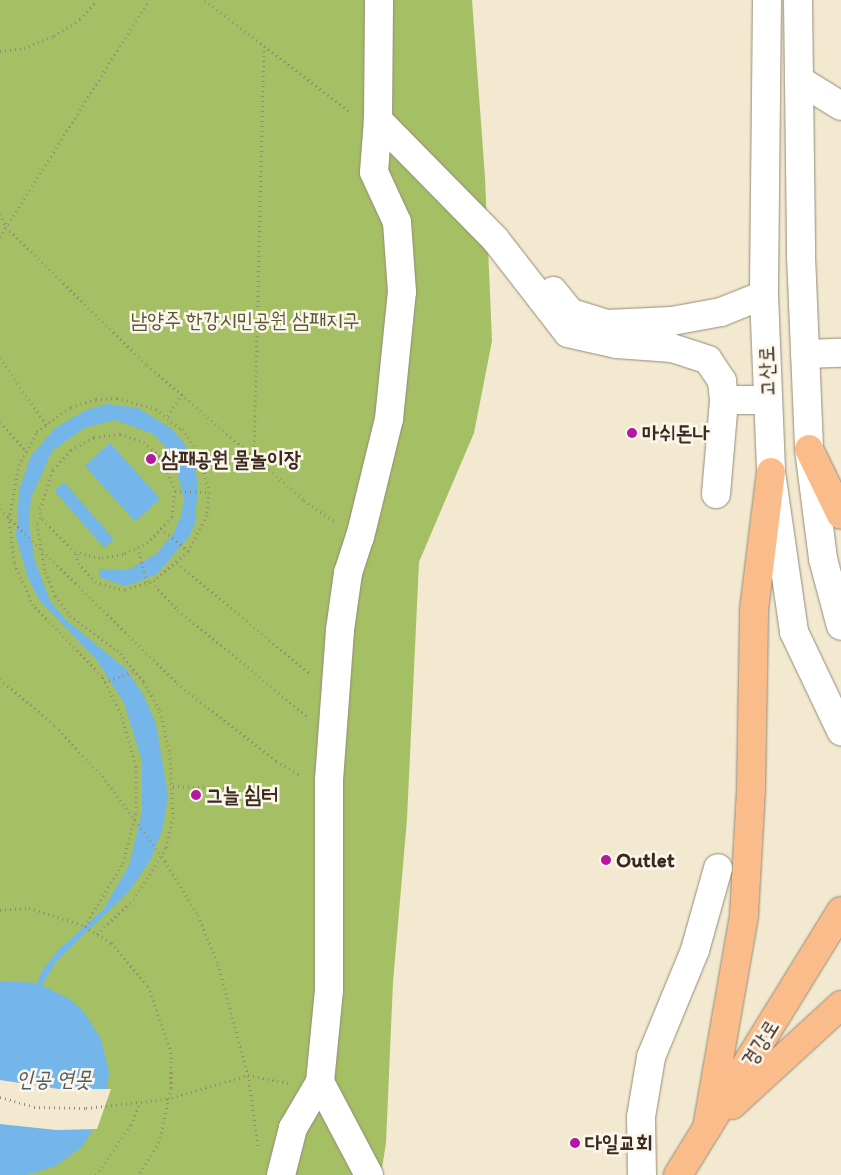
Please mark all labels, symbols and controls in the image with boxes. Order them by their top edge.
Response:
park label: 남양주 한강시민공원 삼패지구 [130,307,360,333]
street label: 고산로 [754,345,780,397]
place label: 마쉬돈나 [642,420,710,446]
marker: 마쉬돈나 [626,427,638,439]
place label: 삼패공원 물놀이장 [161,446,301,472]
marker: 삼패공원 물놀이장 [145,453,157,465]
place label: 그늘 쉼터 [206,782,278,808]
marker: 그늘 쉼터 [190,789,202,801]
place label: Outlet [616,847,675,873]
marker: Outlet [600,854,612,866]
street label: 경강로 [736,1015,784,1071]
water label: 인공 연못 [16,1066,92,1092]
place label: 다일교회 [585,1130,653,1156]
marker: 다일교회 [569,1137,581,1149]

